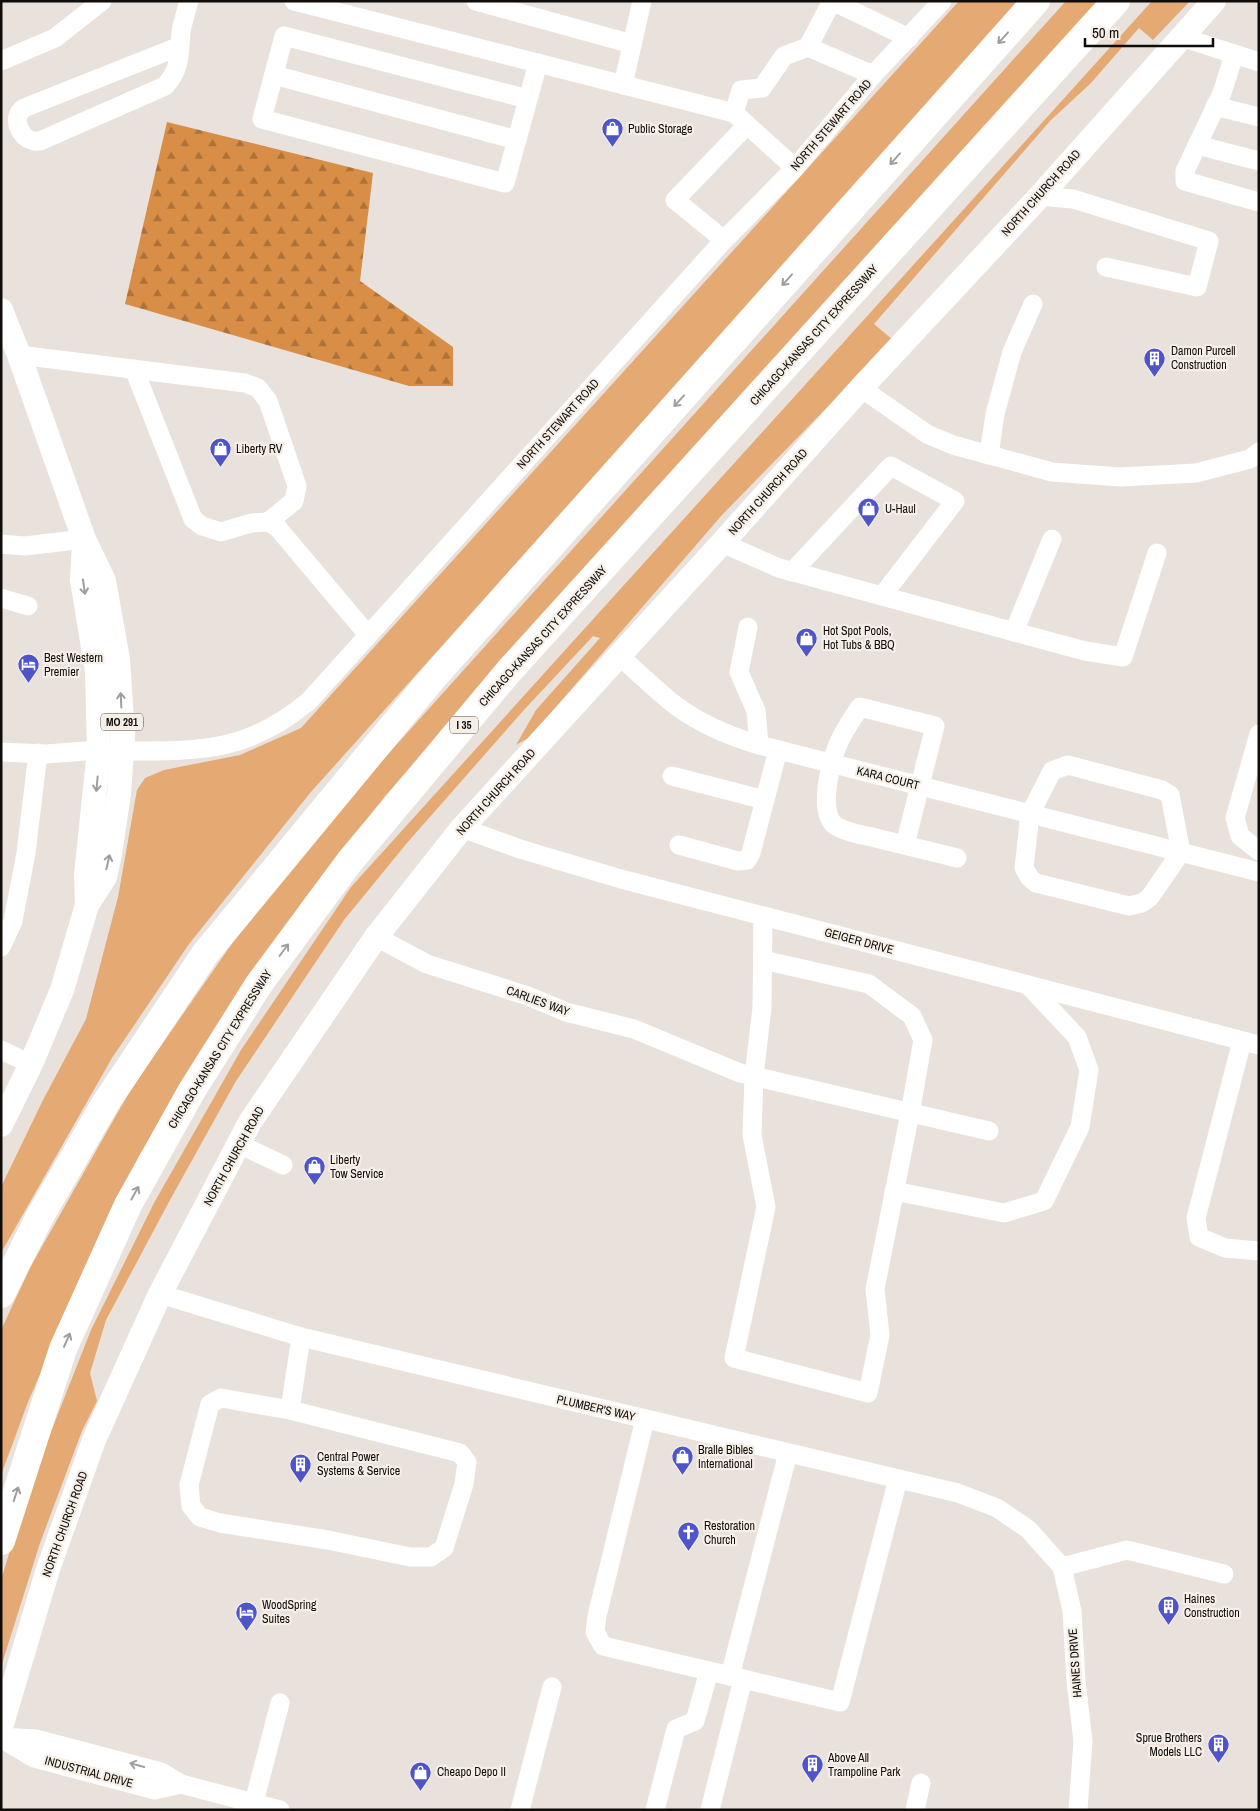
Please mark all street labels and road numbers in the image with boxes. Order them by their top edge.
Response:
street label: NORTH STEWART ROAD [787,76,875,174]
street label: NORTH CHURCH ROAD [998,146,1084,240]
street label: CHICAGO-KANSAS CITY EXPRESSWAY [746,261,882,409]
street label: NORTH STEWART ROAD [513,375,603,473]
street label: NORTH CHURCH ROAD [725,445,811,539]
street label: CHICAGO-KANSAS CITY EXPRESSWAY [475,562,611,710]
road number: MO 291 [101,714,143,730]
road number: I 35 [450,716,478,734]
street label: NORTH CHURCH ROAD [453,745,539,839]
street label: KARA COURT [855,763,921,793]
street label: GEIGER DRIVE [823,924,895,958]
street label: CHICAGO-KANSAS CITY EXPRESSWAY [164,966,276,1132]
street label: CARLIES WAY [504,982,572,1020]
street label: NORTH CHURCH ROAD [200,1103,268,1209]
street label: PLUMBER'S WAY [555,1391,637,1425]
street label: NORTH CHURCH ROAD [38,1469,92,1579]
street label: HAINES DRIVE [1065,1628,1085,1698]
street label: INDUSTRIAL DRIVE [43,1753,135,1791]

